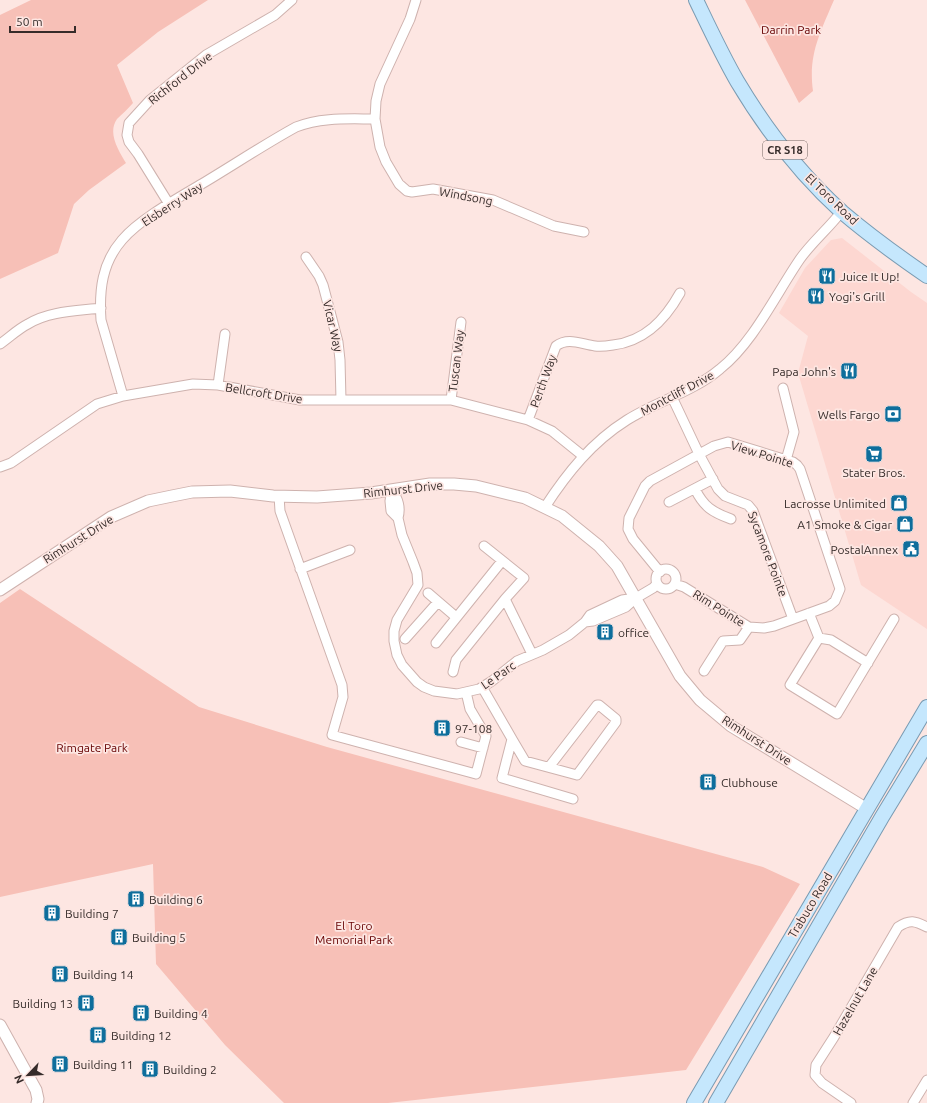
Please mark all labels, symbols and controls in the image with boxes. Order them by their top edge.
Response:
scale bar [10,8,75,34]
text: 50 m [16,15,43,28]
park label: Darrin Park [761,23,821,36]
street label: Richford Drive [146,49,214,107]
road number: CR S18 [763,141,807,159]
street label: El Toro Road [803,171,861,227]
street label: Elsberry Way [139,180,205,228]
street label: Windsong [438,184,494,208]
restaurant icon: Juice It Up! [817,266,837,286]
place label: Juice It Up! [840,270,900,283]
restaurant icon: Yogi's Grill [806,286,826,306]
place label: Yogi's Grill [829,290,885,303]
street label: Vicar Way [321,299,345,353]
street label: Tuscan Way [446,329,466,393]
street label: Perth Way [527,353,559,409]
restaurant icon: Papa John's [839,361,859,381]
place label: Papa John's [772,365,836,378]
street label: Montcliff Drive [638,368,716,418]
street label: Bellcroft Drive [224,380,304,406]
bank icon: Wells Fargo [883,404,903,424]
place label: Wells Fargo [818,408,880,421]
street label: View Pointe [729,438,795,470]
supermarket icon: Stater Bros. [864,444,884,464]
place label: Stater Bros. [842,466,906,479]
street label: Rimhurst Drive [363,478,443,500]
shop icon: Lacrosse Unlimited [889,493,909,513]
place label: Lacrosse Unlimited [784,497,886,510]
street label: Sycamore Pointe [746,510,790,598]
street label: Rimhurst Drive [41,512,115,566]
shop icon: A1 Smoke & Cigar [895,514,915,534]
place label: A1 Smoke & Cigar [797,518,892,531]
public building icon: PostalAnnex [901,539,921,559]
place label: PostalAnnex [831,543,898,556]
street label: Rim Pointe [691,587,747,629]
building icon: office [595,622,615,642]
place label: office [618,626,649,639]
street label: Le Parc [478,658,518,691]
street label: Rimhurst Drive [720,713,794,767]
building icon: 97-108 [432,718,452,738]
place label: 97-108 [455,722,493,735]
park label: Rimgate Park [56,741,128,754]
building icon: Clubhouse [698,772,718,792]
place label: Clubhouse [721,776,778,789]
street label: Trabuco Road [785,870,835,940]
building icon: Building 6 [126,889,146,909]
place label: Building 6 [149,893,203,906]
building icon: Building 7 [42,903,62,923]
place label: Building 7 [65,907,119,920]
park label: El Toro Memorial Park [315,919,393,946]
building icon: Building 5 [109,927,129,947]
place label: Building 5 [132,931,186,944]
building icon: Building 14 [50,964,70,984]
street label: Hazelnut Lane [830,965,880,1037]
place label: Building 14 [73,968,134,981]
building icon: Building 13 [76,993,96,1013]
place label: Building 13 [12,997,73,1010]
building icon: Building 4 [131,1003,151,1023]
place label: Building 4 [154,1007,208,1020]
building icon: Building 12 [88,1025,108,1045]
place label: Building 12 [111,1029,172,1042]
building icon: Building 11 [50,1054,70,1074]
north arrow [8,1055,48,1095]
place label: Building 11 [73,1058,134,1071]
building icon: Building 2 [140,1059,160,1079]
place label: Building 2 [163,1063,217,1076]
text: N [12,1073,26,1085]

